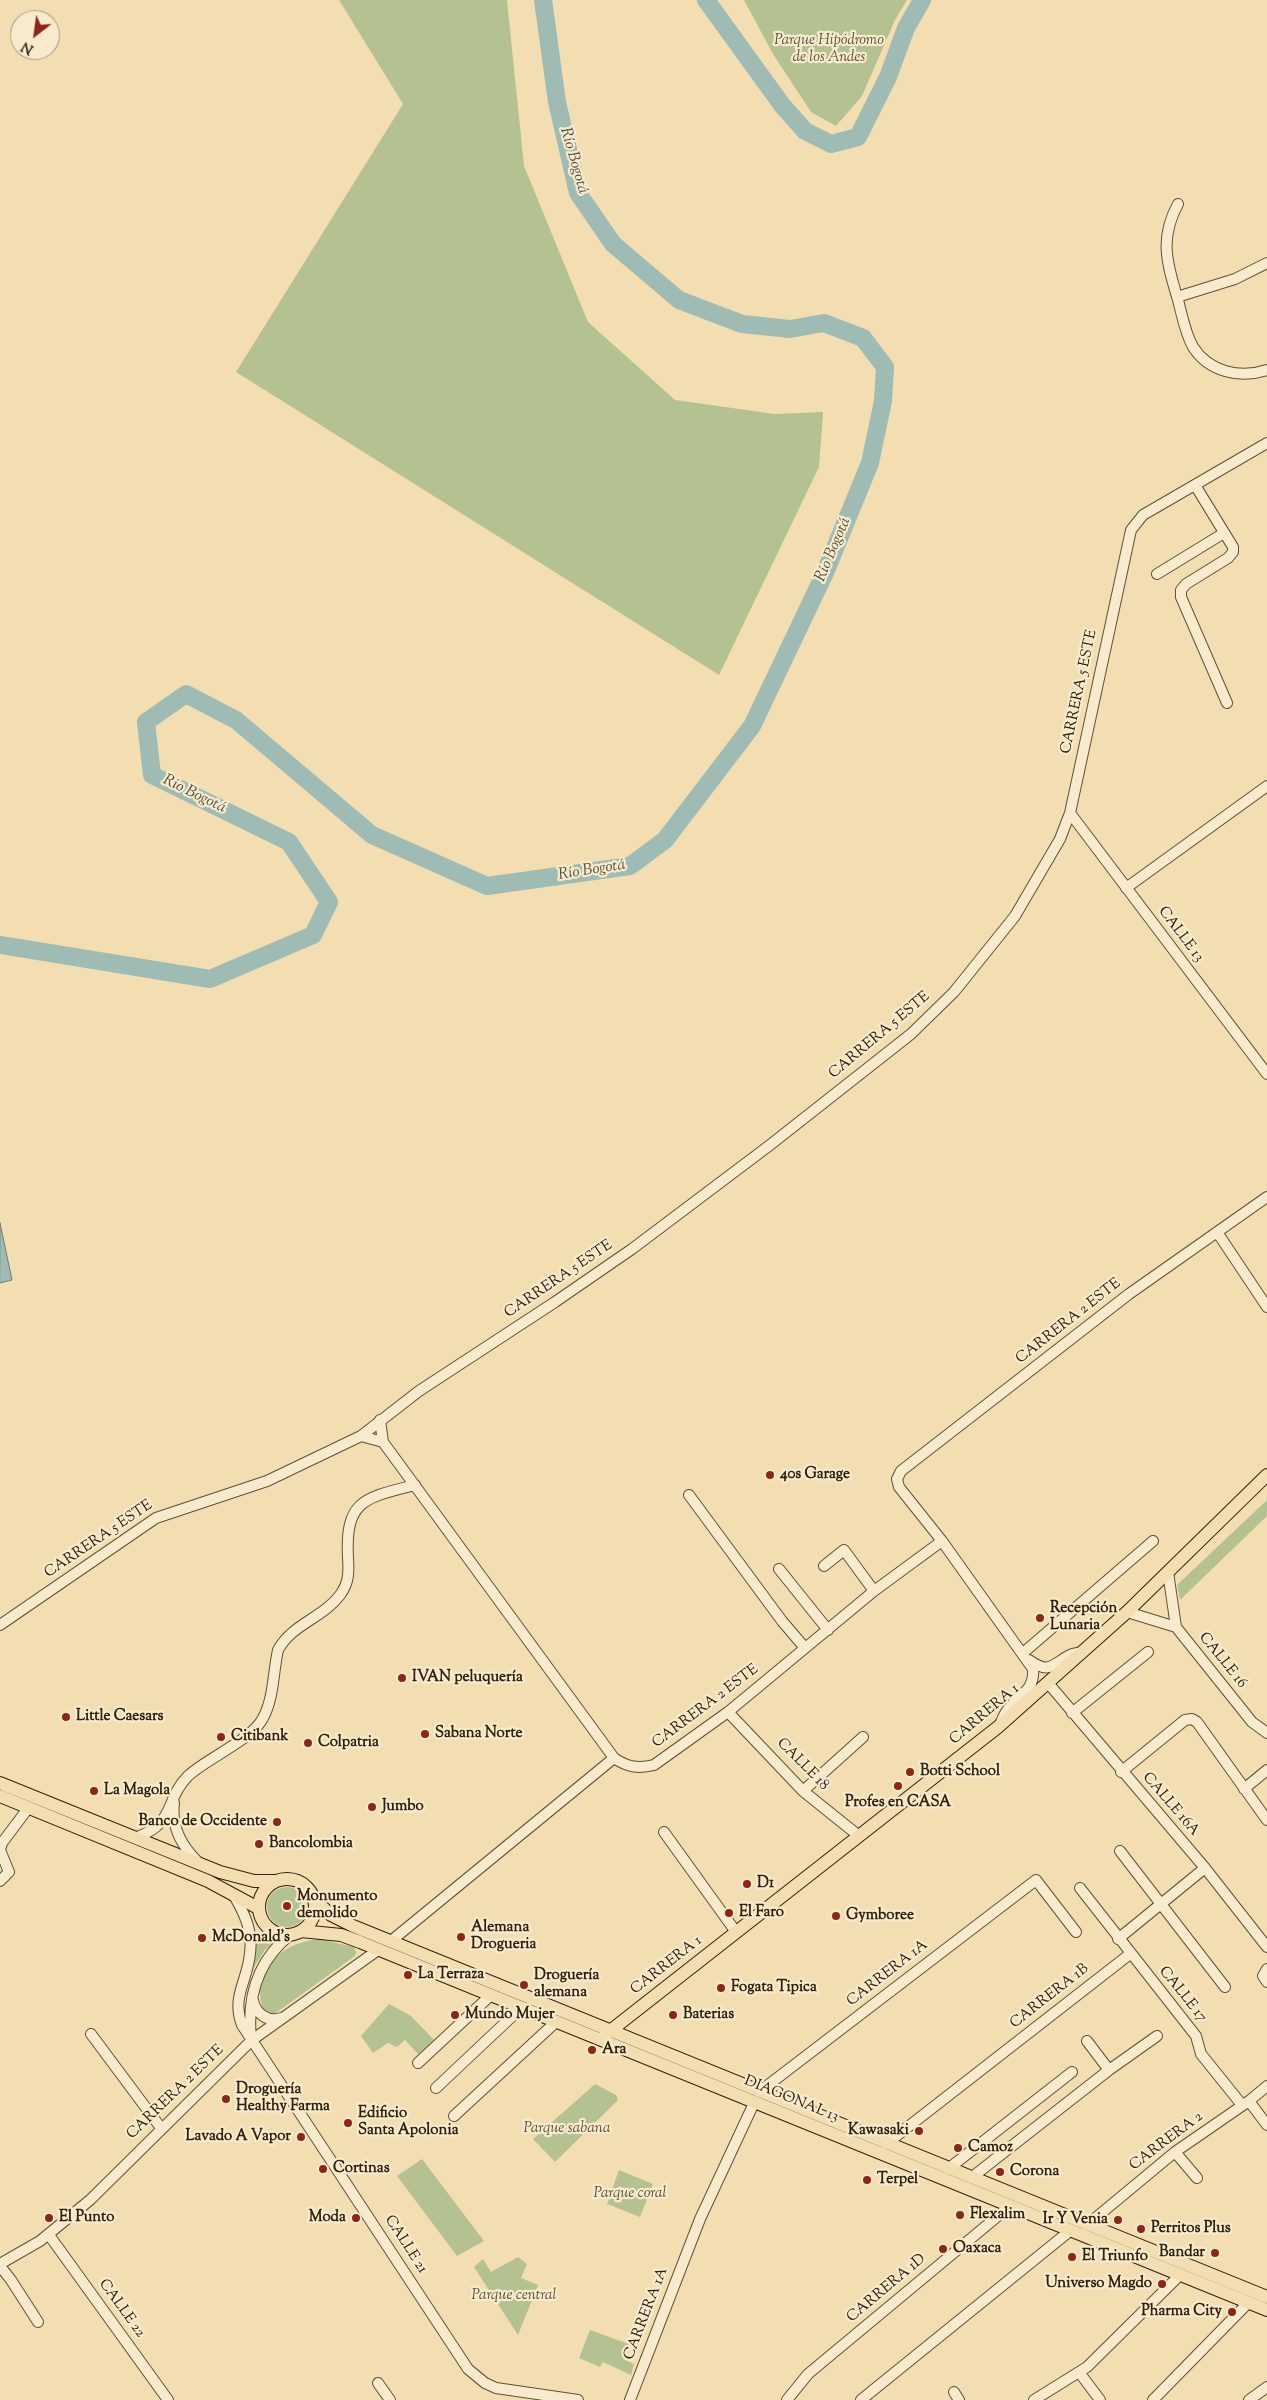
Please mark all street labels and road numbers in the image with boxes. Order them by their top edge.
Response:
street label: CARRERA 5 ESTE [1058,628,1102,756]
street label: CALLE 13 [1153,904,1207,966]
street label: CARRERA 5 ESTE [826,989,934,1083]
street label: CARRERA 5 ESTE [502,1237,616,1323]
street label: CARRERA 2 ESTE [1013,1275,1125,1369]
street label: CARRERA 5 ESTE [42,1497,156,1583]
street label: CALLE 16 [1194,1629,1250,1693]
street label: CARRERA 2 ESTE [649,1661,763,1753]
street label: CARRERA 1 [946,1681,1024,1749]
street label: CALLE 18 [772,1735,832,1795]
street label: CALLE 16A [1137,1770,1203,1840]
street label: CARRERA 1 [628,1933,706,1999]
street label: CARRERA 1A [844,1937,932,2011]
street label: CARRERA 1B [1007,1961,1093,2033]
street label: CALLE 17 [1154,1963,1210,2027]
street label: CARRERA 2 ESTE [124,2042,228,2144]
street label: DIAGONAL 13 [741,2073,841,2127]
street label: CARRERA 2 [1127,2109,1207,2175]
street label: CALLE 21 [379,2212,431,2278]
street label: CARRERA 1D [844,2251,930,2327]
street label: CARRERA 1A [621,2265,673,2363]
street label: CALLE 22 [94,2276,148,2342]

